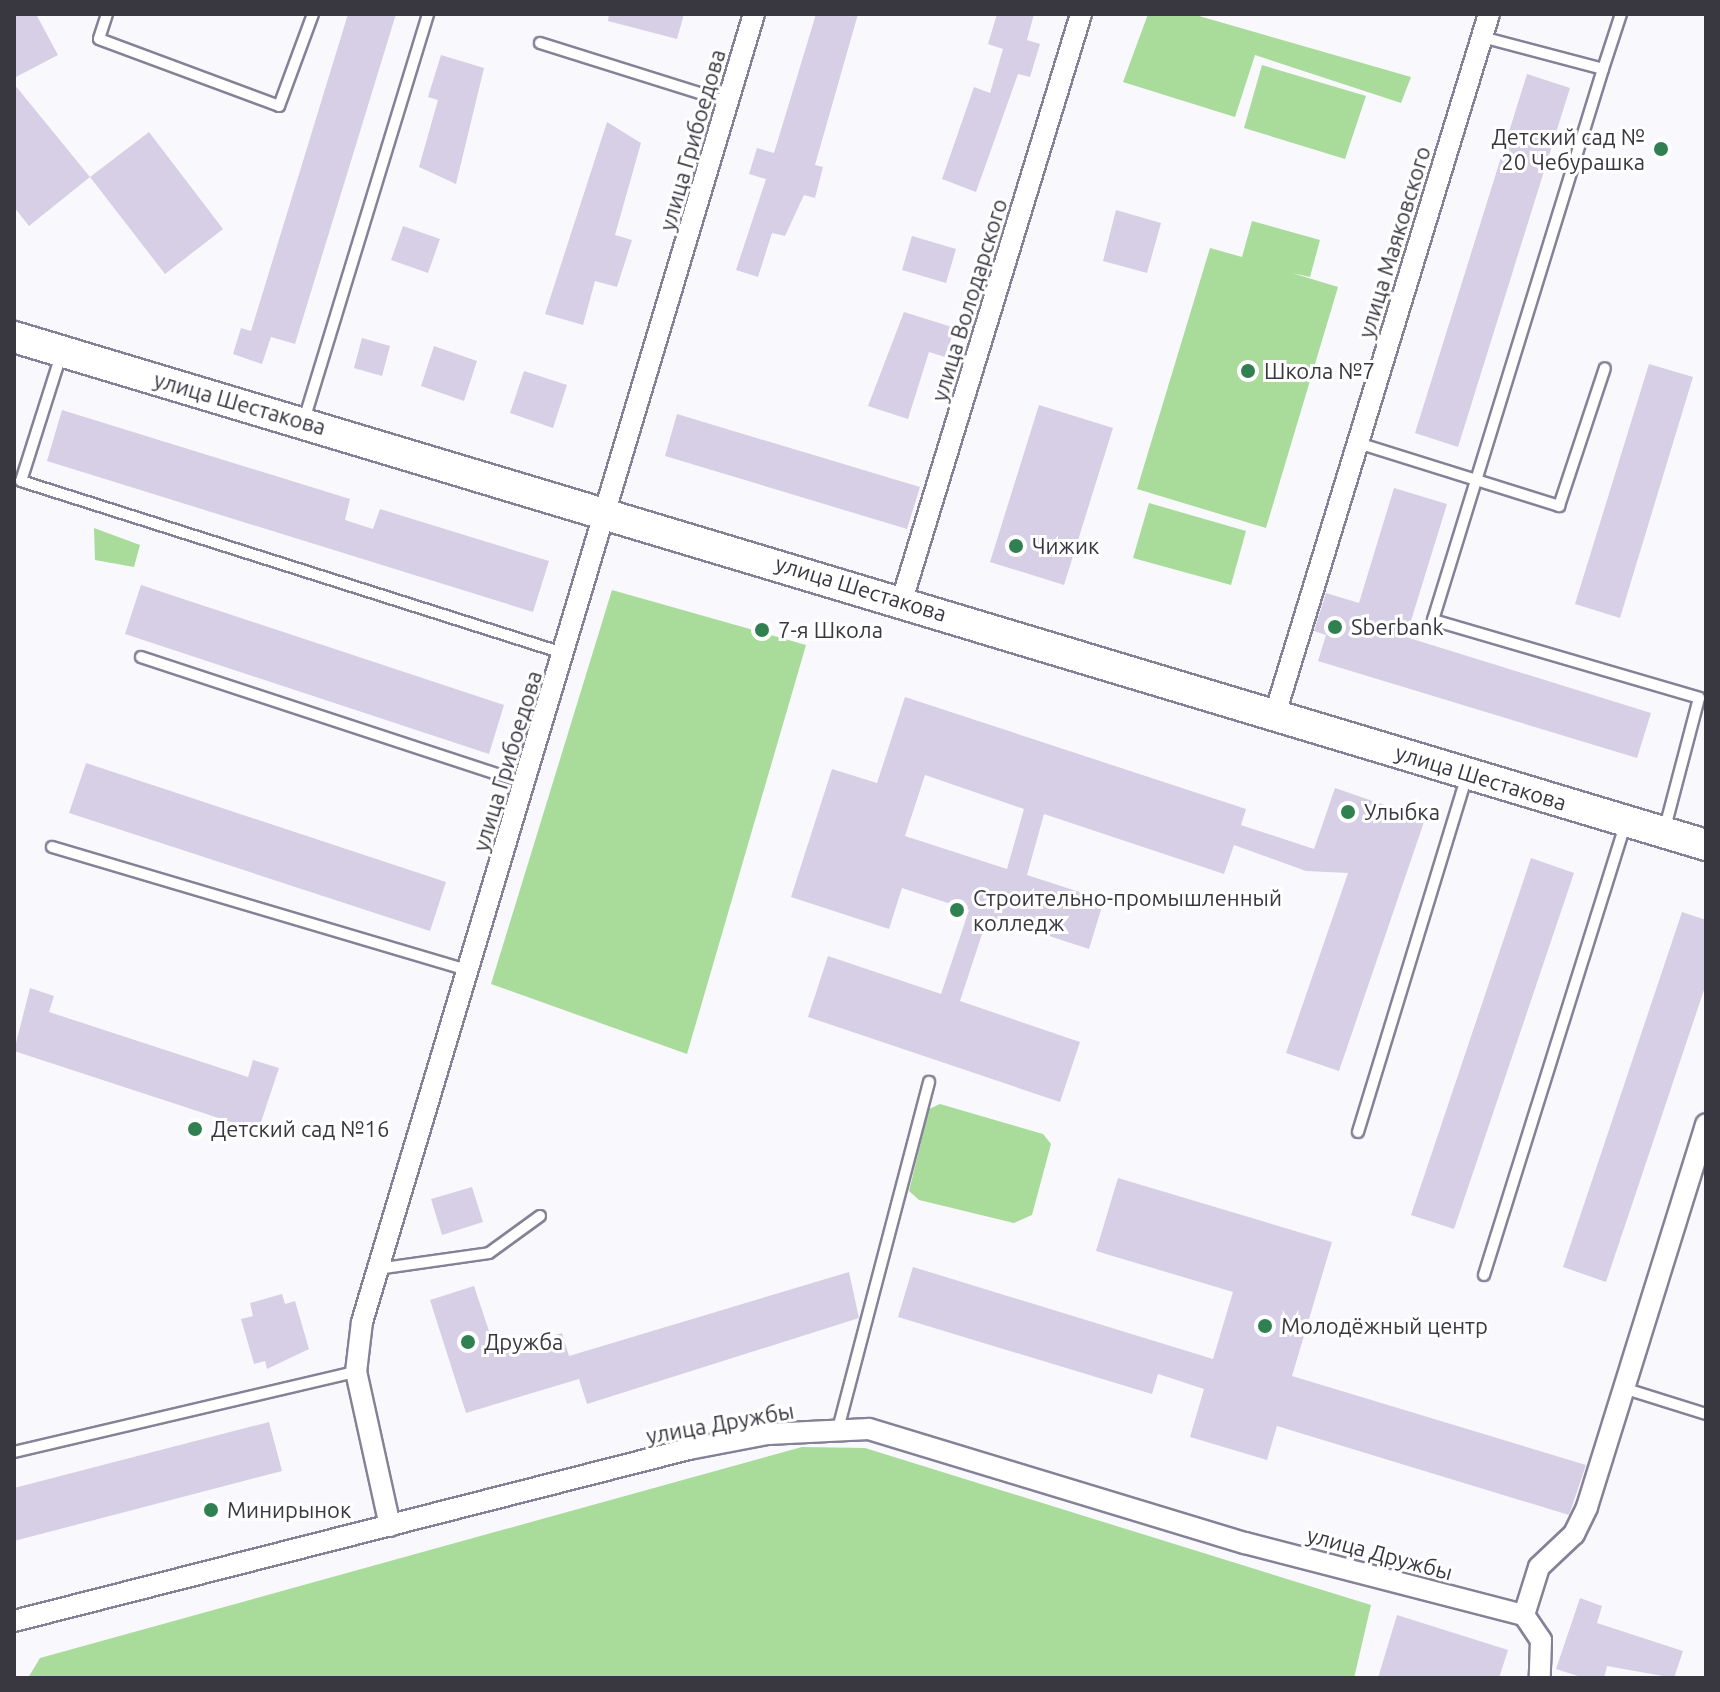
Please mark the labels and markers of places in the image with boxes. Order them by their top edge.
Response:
place label: Детский сад № 20 Чебурашка [1491,123,1645,174]
marker: Детский сад № 20 Чебурашка [1652,140,1670,158]
place label: Школа №7 [1264,358,1375,384]
marker: Школа №7 [1239,362,1257,380]
place label: Чижик [1032,533,1099,559]
marker: Чижик [1007,537,1025,555]
place label: Sberbank [1351,614,1444,640]
place label: 7-я Школа [778,617,883,643]
marker: Sberbank [1326,618,1344,636]
marker: 7-я Школа [753,621,771,639]
place label: Улыбка [1364,799,1440,825]
marker: Улыбка [1339,803,1357,821]
place label: Строительно-промышленный колледж [973,884,1282,936]
marker: Строительно-промышленный колледж [948,901,966,919]
place label: Детский сад №16 [211,1116,389,1142]
marker: Детский сад №16 [186,1120,204,1138]
place label: Молодёжный центр [1281,1313,1488,1339]
marker: Молодёжный центр [1256,1317,1274,1335]
place label: Дружба [484,1329,563,1355]
marker: Дружба [459,1333,477,1351]
place label: Минирынок [227,1497,351,1523]
marker: Минирынок [202,1501,220,1519]

